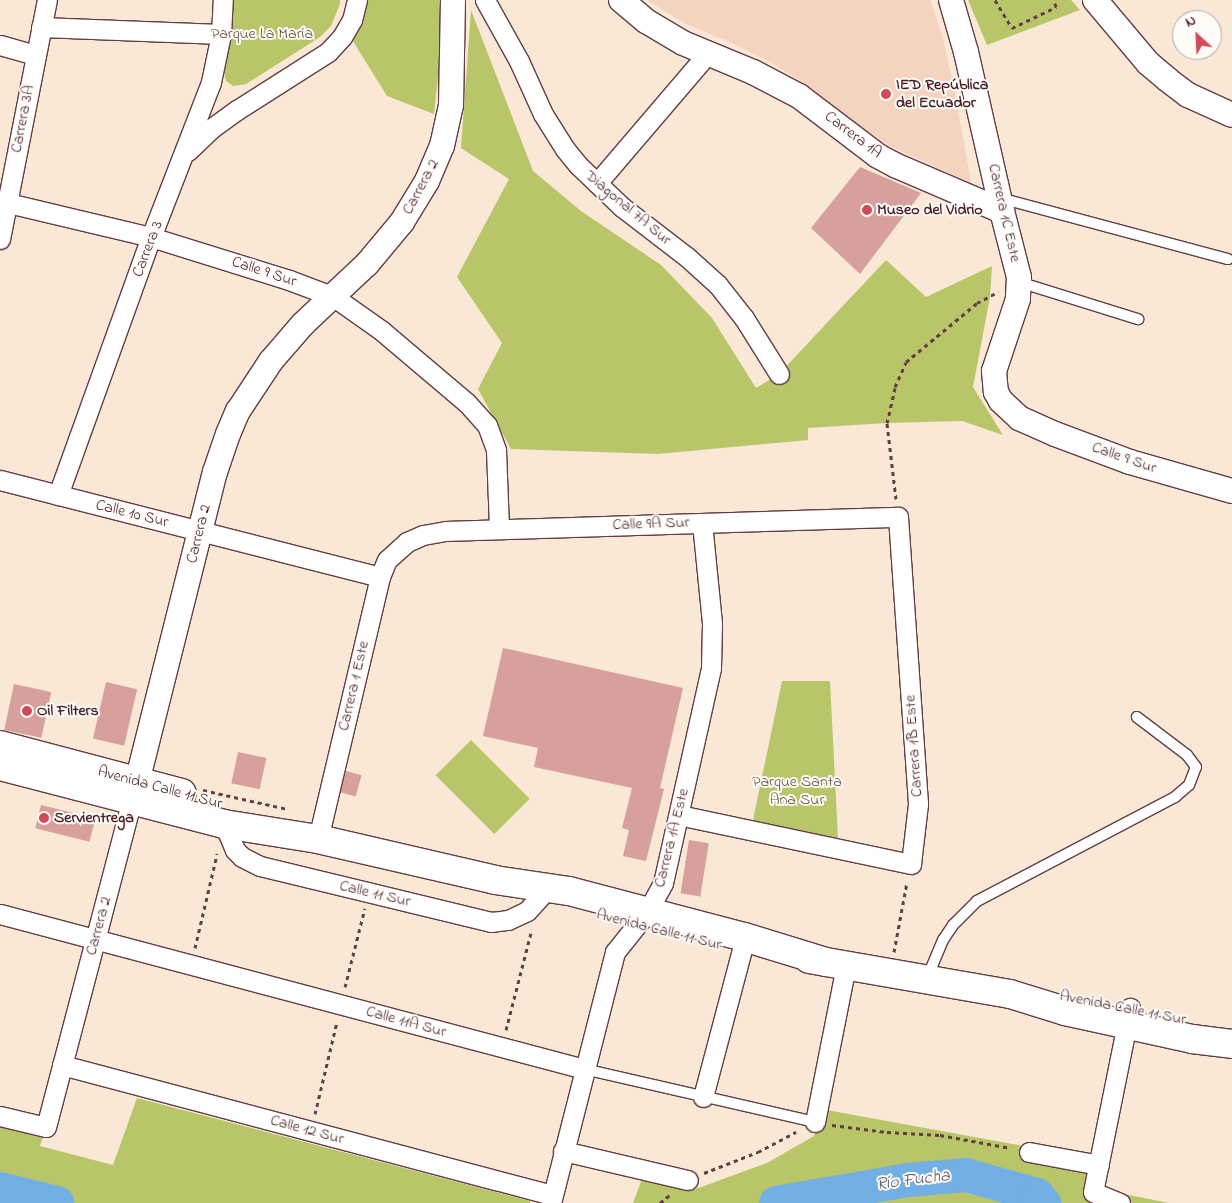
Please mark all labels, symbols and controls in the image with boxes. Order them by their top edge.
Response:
north arrow [1172,10,1222,60]
text: N [1182,10,1200,33]
park label: Parque La María [211,24,313,44]
place label: IED República del Ecuador [896,75,988,113]
street label: Carrera 3A [7,84,39,154]
marker: IED República del Ecuador [880,88,892,100]
street label: Carrera 1A [820,107,886,163]
street label: Carrera 2 [398,156,444,218]
street label: Carrera 1C Este [983,162,1025,264]
street label: Diagonal 7A Sur [581,166,675,250]
place label: Museo del Vidrio [877,200,983,220]
marker: Museo del Vidrio [861,204,873,216]
street label: Carrera 3 [129,218,167,280]
street label: Calle 9 Sur [229,252,299,292]
street label: Calle 9 Sur [1089,438,1159,478]
street label: Calle 10 Sur [94,496,170,532]
street label: Carrera 2 [182,503,216,565]
street label: Calle 9A Sur [612,513,690,535]
street label: Carrera 1 Este [334,639,374,733]
street label: Carrera 1B Este [901,694,927,798]
place label: Oil Filters [37,701,99,721]
marker: Oil Filters [21,705,33,717]
street label: Avenida Calle 11 Sur [95,762,225,814]
park label: Parque Santa Ana Sur [752,772,842,810]
street label: Carrera 1A Este [650,786,694,890]
place label: Servientrega [54,808,134,828]
marker: Servientrega [38,812,50,824]
street label: Calle 11 Sur [338,876,412,912]
street label: Carrera 2 [82,895,116,957]
street label: Avenida Calle 11 Sur [594,905,724,955]
street label: Avenida Calle 11 Sur [1058,986,1188,1030]
street label: Calle 11A Sur [364,1002,448,1042]
street label: Calle 12 Sur [268,1111,346,1149]
water label: Río Fucha [875,1166,951,1196]

